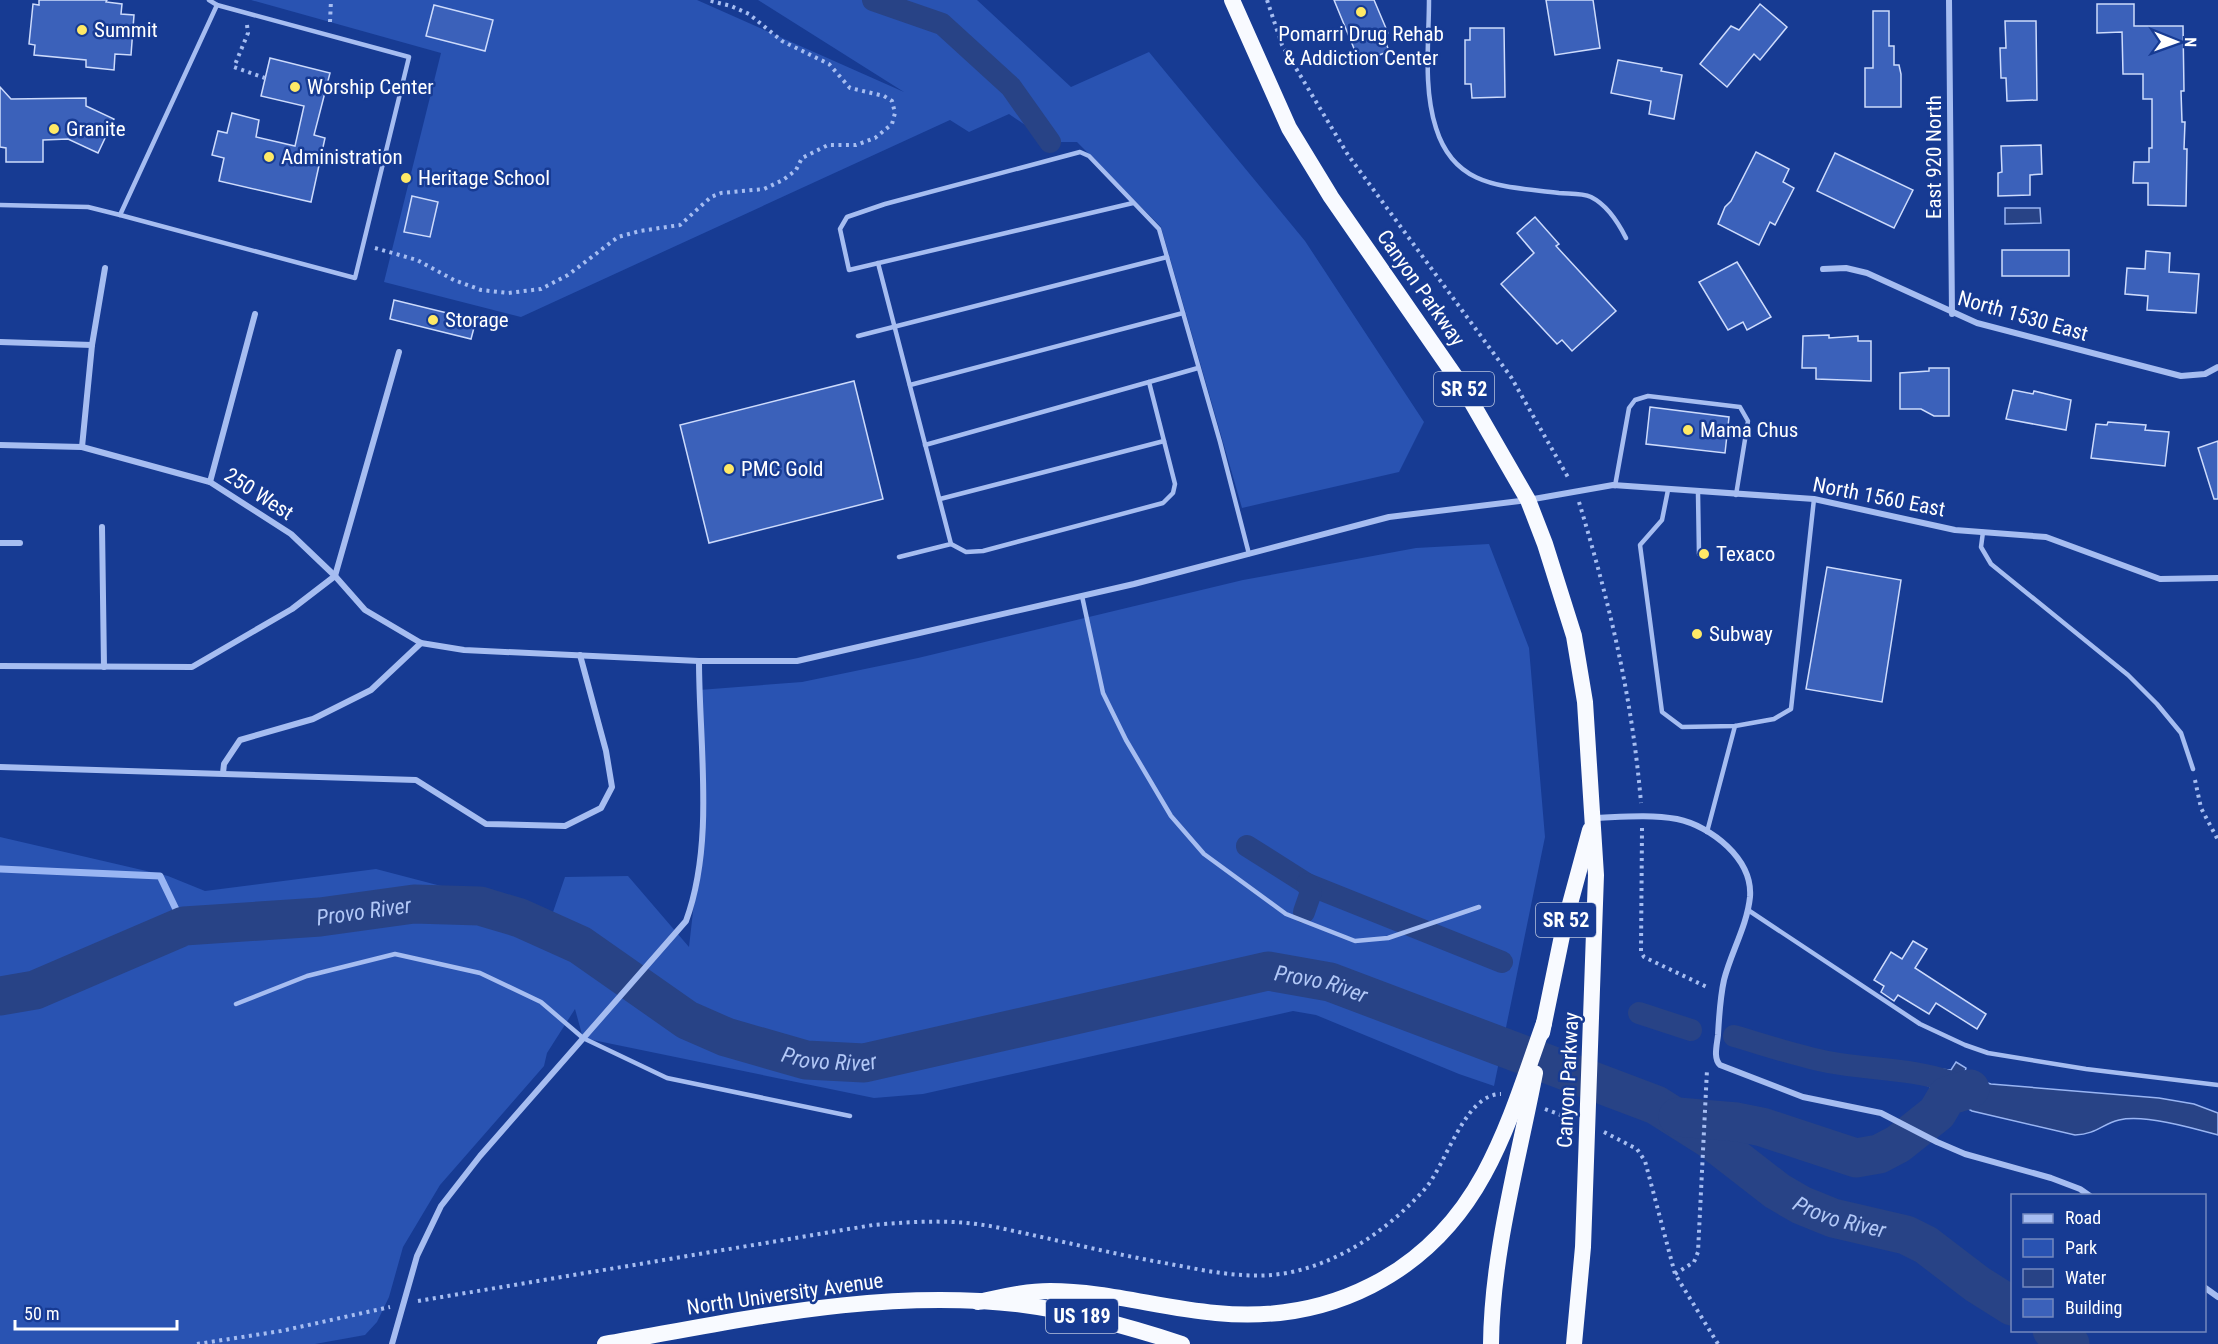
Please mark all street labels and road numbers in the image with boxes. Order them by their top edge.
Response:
street label: East 920 North [1922,95,1946,219]
street label: Canyon Parkway [1372,225,1470,351]
street label: North 1530 East [1955,286,2091,346]
road number: SR 52 [1434,372,1494,406]
street label: 250 West [220,463,298,525]
street label: North 1560 East [1811,472,1947,522]
road number: SR 52 [1536,903,1596,937]
street label: Canyon Parkway [1552,1011,1584,1149]
street label: North University Avenue [685,1268,885,1320]
road number: US 189 [1046,1299,1118,1333]

